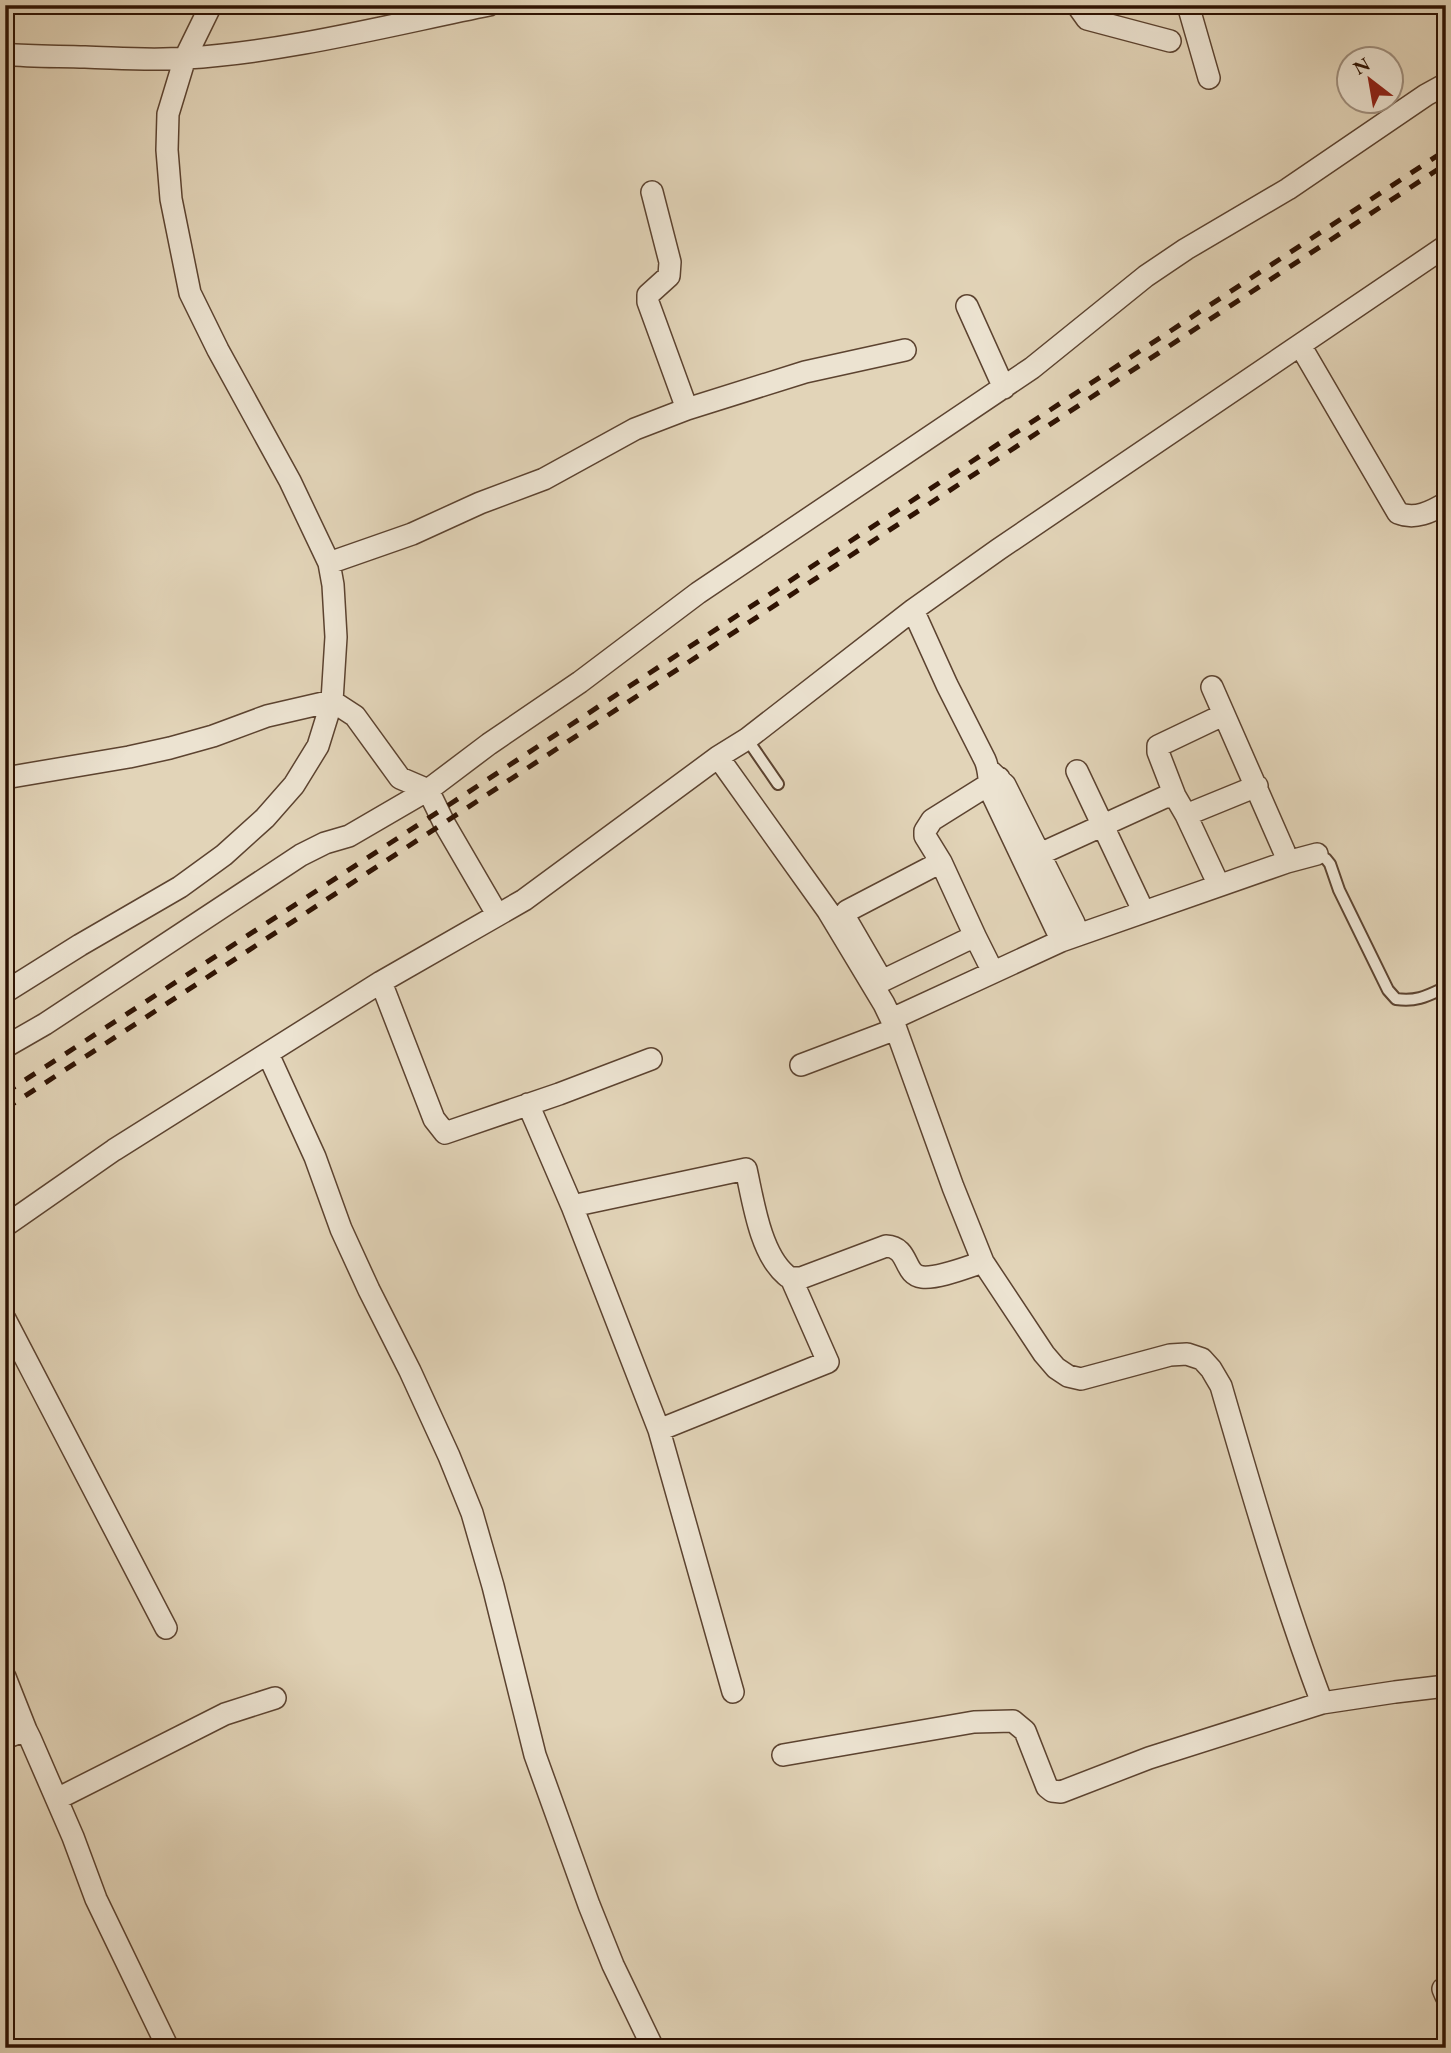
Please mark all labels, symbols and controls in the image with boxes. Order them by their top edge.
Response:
north arrow [1336,46,1406,116]
text: N [1348,51,1375,81]

